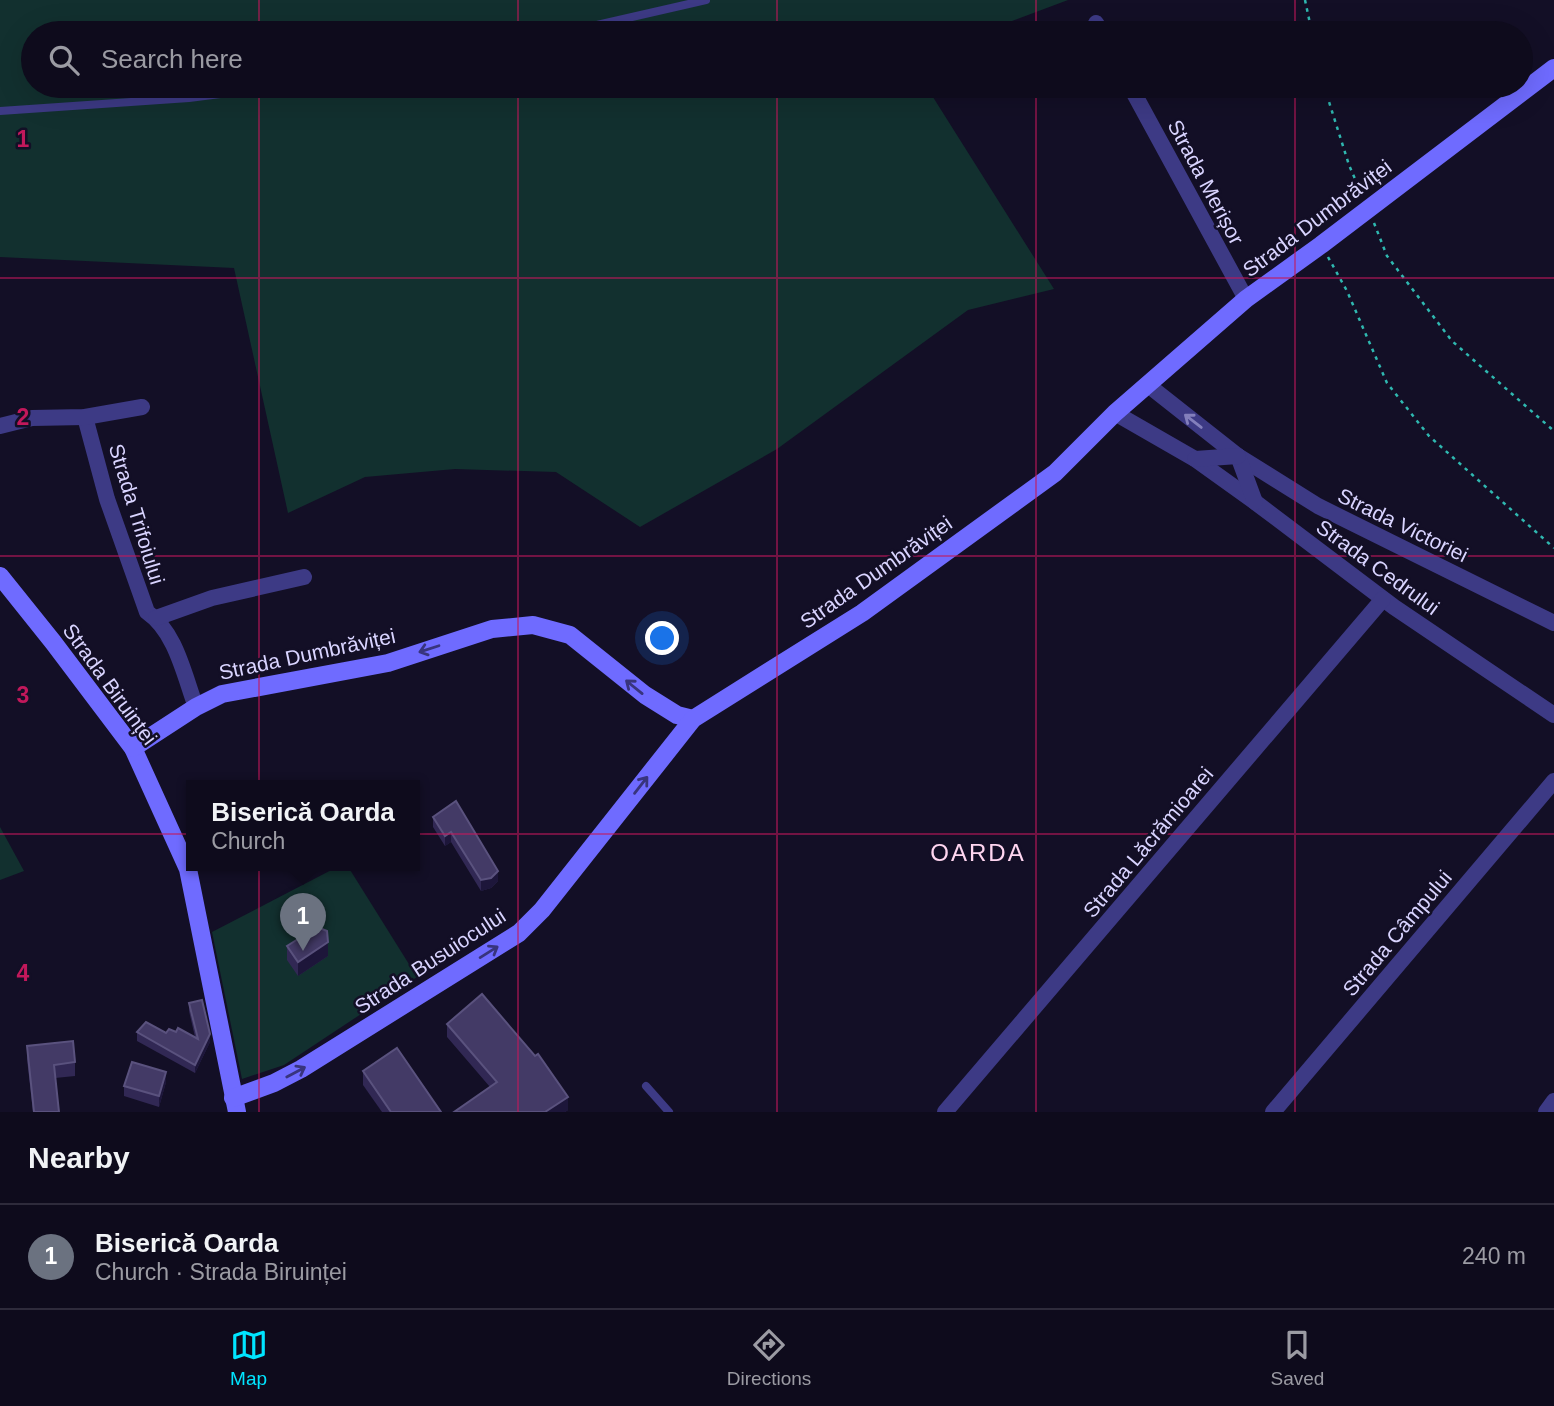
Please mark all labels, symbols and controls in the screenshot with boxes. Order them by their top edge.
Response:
search box [21,21,1533,98]
icon: search [45,41,83,79]
text: Search here [101,44,243,74]
street label: Strada Merișor [1164,116,1248,248]
text: 1 [17,126,30,152]
street label: Strada Dumbrăviței [1238,155,1396,281]
text: 2 [17,404,29,430]
one-way arrow [1184,413,1202,428]
street label: Strada Trifoiului [105,441,169,587]
street label: Strada Victoriei [1334,484,1472,566]
street label: Strada Dumbrăviței [796,511,956,633]
street label: Strada Cedrului [1312,515,1444,619]
street label: Strada Biruinței [58,619,162,749]
your location [645,621,679,655]
street label: Strada Dumbrăviței [217,624,397,684]
one-way arrow [419,644,441,657]
one-way arrow [625,679,644,694]
text: 3 [17,682,29,708]
street label: Strada Lăcrămioarei [1078,762,1218,922]
one-way arrow [633,776,649,794]
popup [186,780,420,871]
text: Biserică Oarda [211,797,395,827]
text: Church [211,828,285,854]
district label: OARDA [930,839,1026,866]
street label: Strada Câmpului [1338,866,1456,1000]
pin: 1 [280,893,326,951]
street label: Strada Busuiocului [350,904,510,1018]
one-way arrow [479,944,498,959]
text: 4 [17,960,30,986]
one-way arrow [285,1064,306,1078]
text: Nearby [28,1141,130,1174]
text: Biserică Oarda [95,1228,279,1258]
text: 1 [45,1243,57,1269]
text: 240 m [1462,1243,1526,1269]
text: Church · Strada Biruinței [95,1259,347,1285]
tab: Map [230,1326,268,1390]
tab: Directions [727,1326,811,1390]
tab: Saved [1270,1326,1324,1390]

